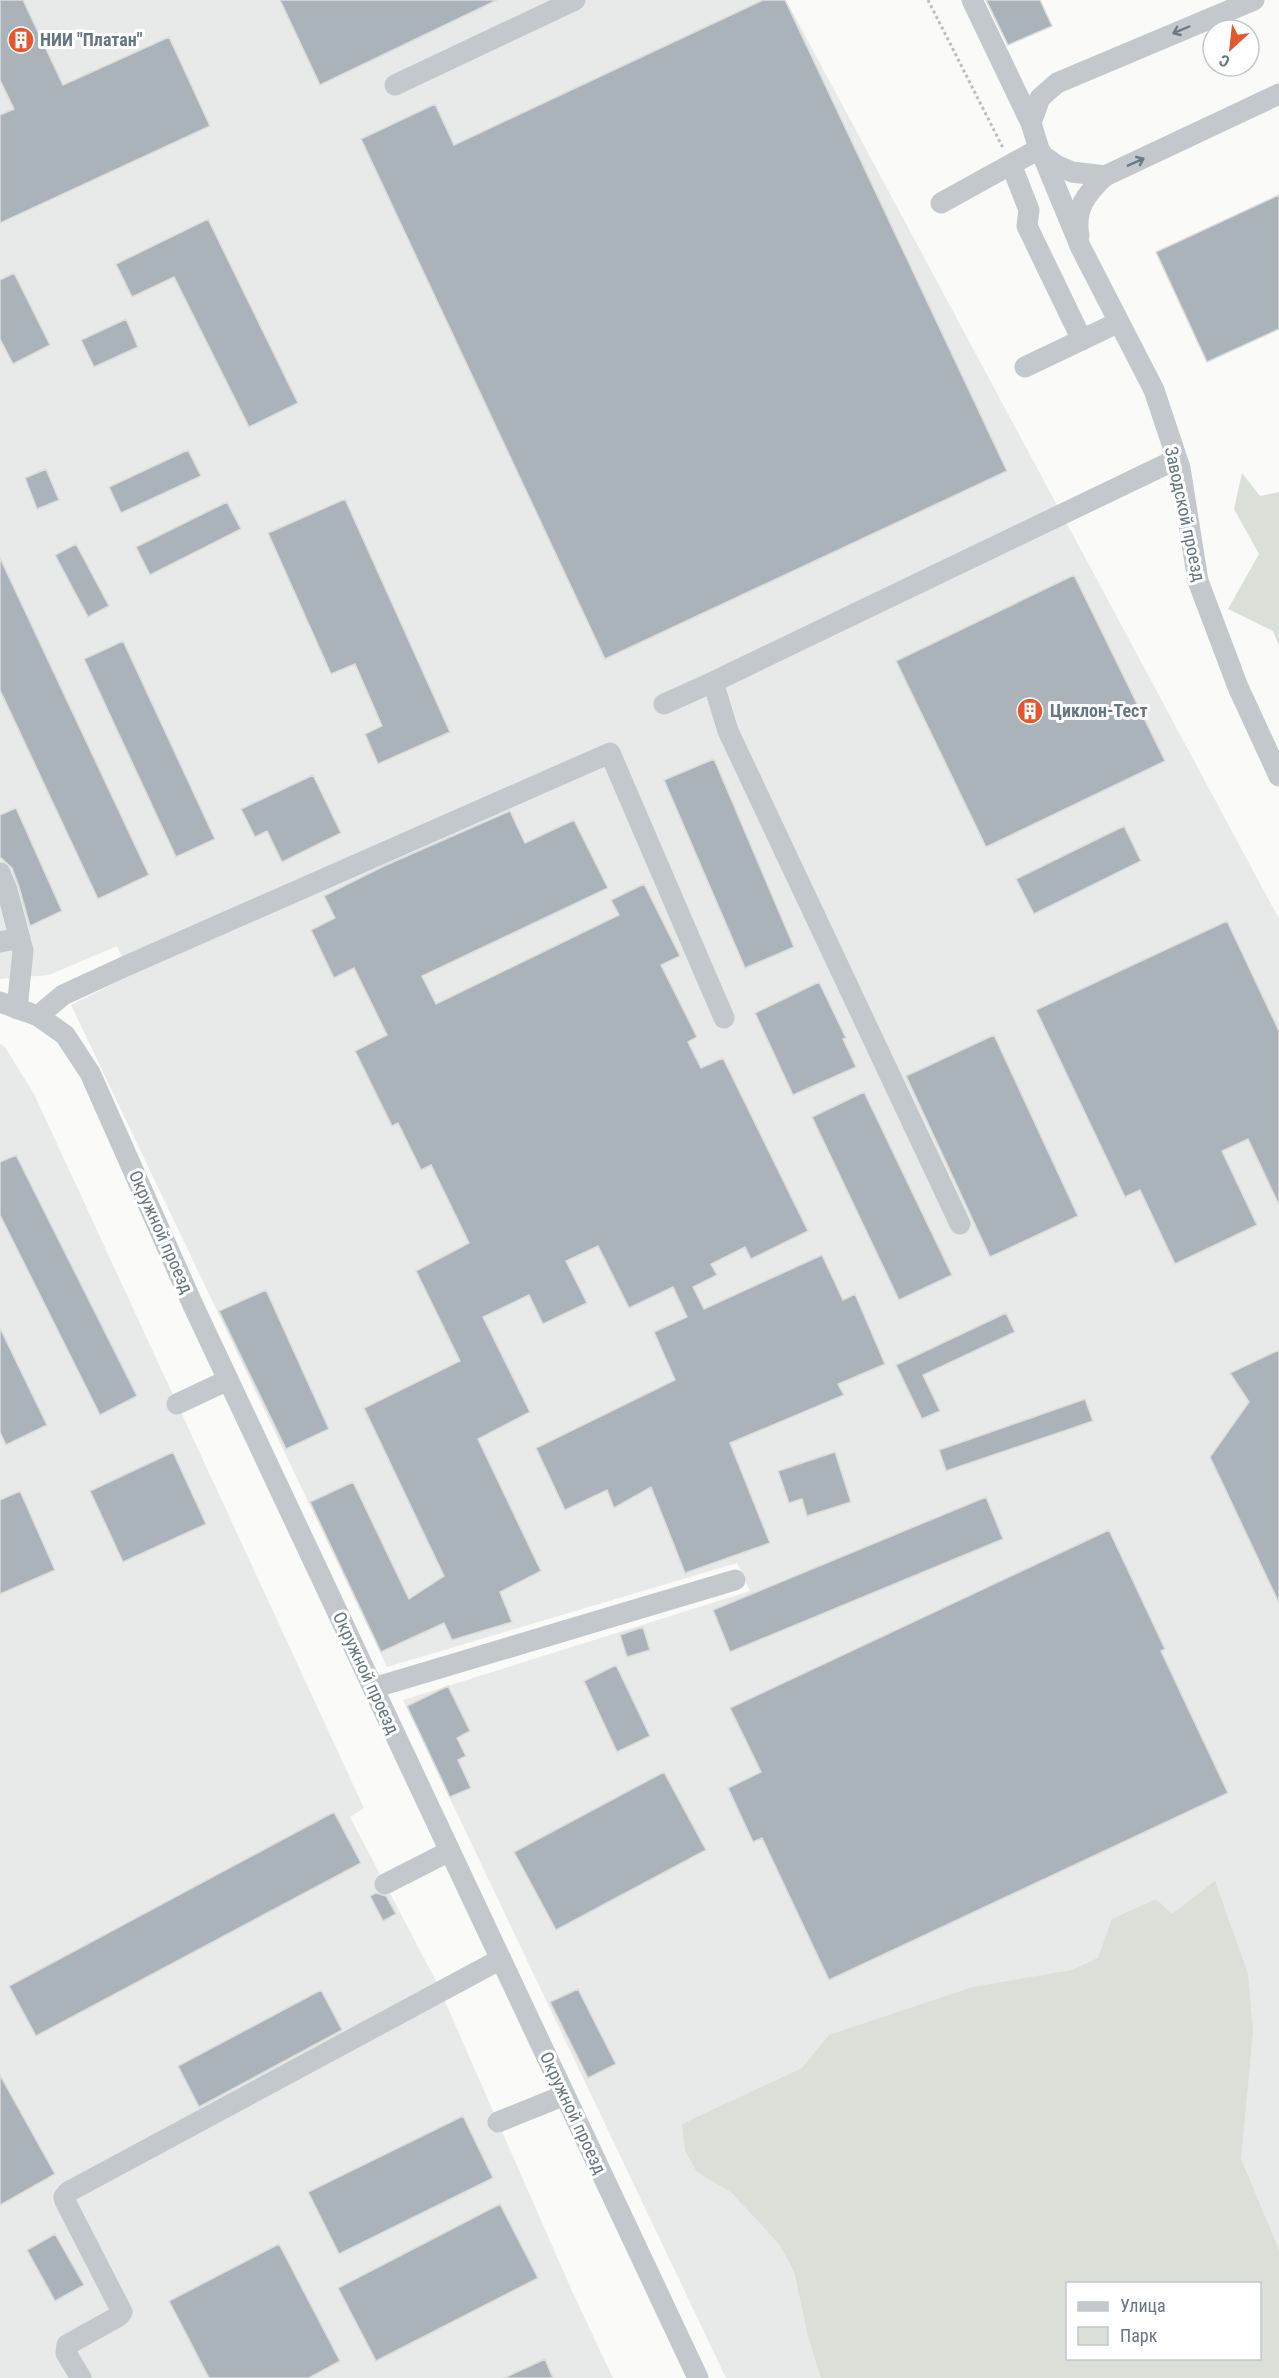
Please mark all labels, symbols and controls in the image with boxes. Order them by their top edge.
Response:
north arrow [1201,18,1261,78]
building icon: НИИ "Платан" [6,25,36,55]
one-way arrow [1172,25,1190,36]
place label: НИИ "Платан" [40,29,143,50]
text: С [1216,50,1233,71]
one-way arrow [1126,156,1145,167]
street label: Заводской проезд [1161,445,1210,584]
building icon: Циклон-Тест [1015,696,1045,726]
place label: Циклон-Тест [1050,700,1148,721]
street label: Окружной проезд [125,1167,198,1297]
street label: Окружной проезд [329,1608,404,1738]
street label: Окружной проезд [536,2048,611,2178]
legend [1066,2282,1261,2360]
text: Улица [1120,2295,1166,2316]
text: Парк [1120,2325,1158,2346]

